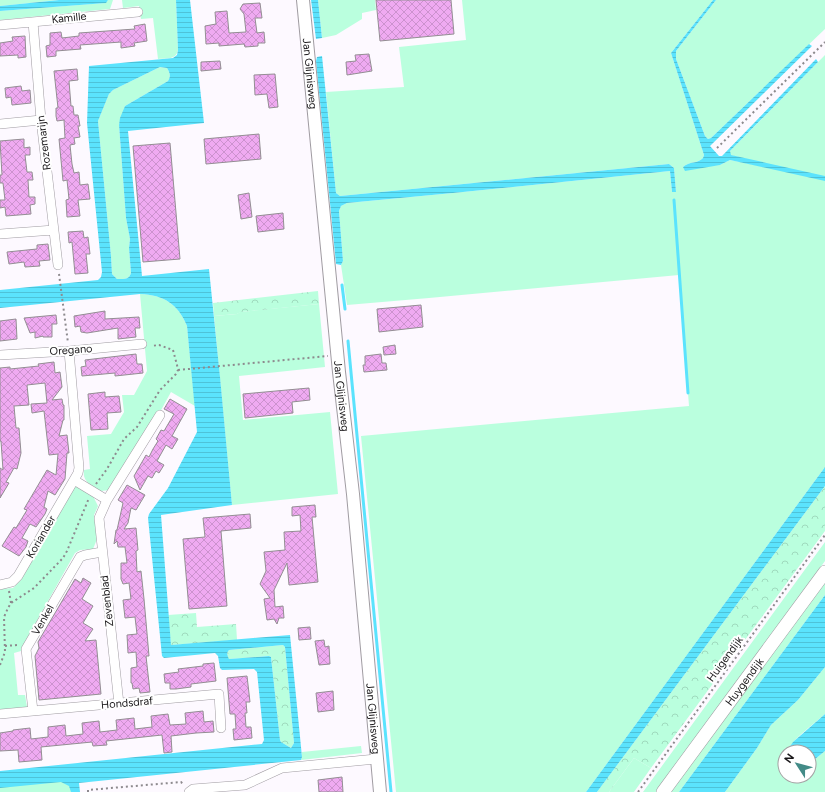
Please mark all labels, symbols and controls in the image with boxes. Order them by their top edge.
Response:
street label: Kamille [51,10,87,26]
street label: Jan Glijnisweg [300,38,320,110]
street label: Rozemarijn [34,115,54,171]
street label: Oregano [49,342,93,358]
street label: Jan Glijnisweg [331,360,352,432]
street label: Koriander [24,513,59,561]
street label: Zevenblad [98,575,116,627]
street label: Venkel [29,602,57,638]
street label: Huigendijk [704,633,746,684]
street label: Huygendijk [722,655,766,708]
street label: Jan Glijnisweg [364,682,383,755]
street label: Hondsdraf [100,694,154,712]
north arrow [777,744,817,784]
text: N [782,751,797,766]

